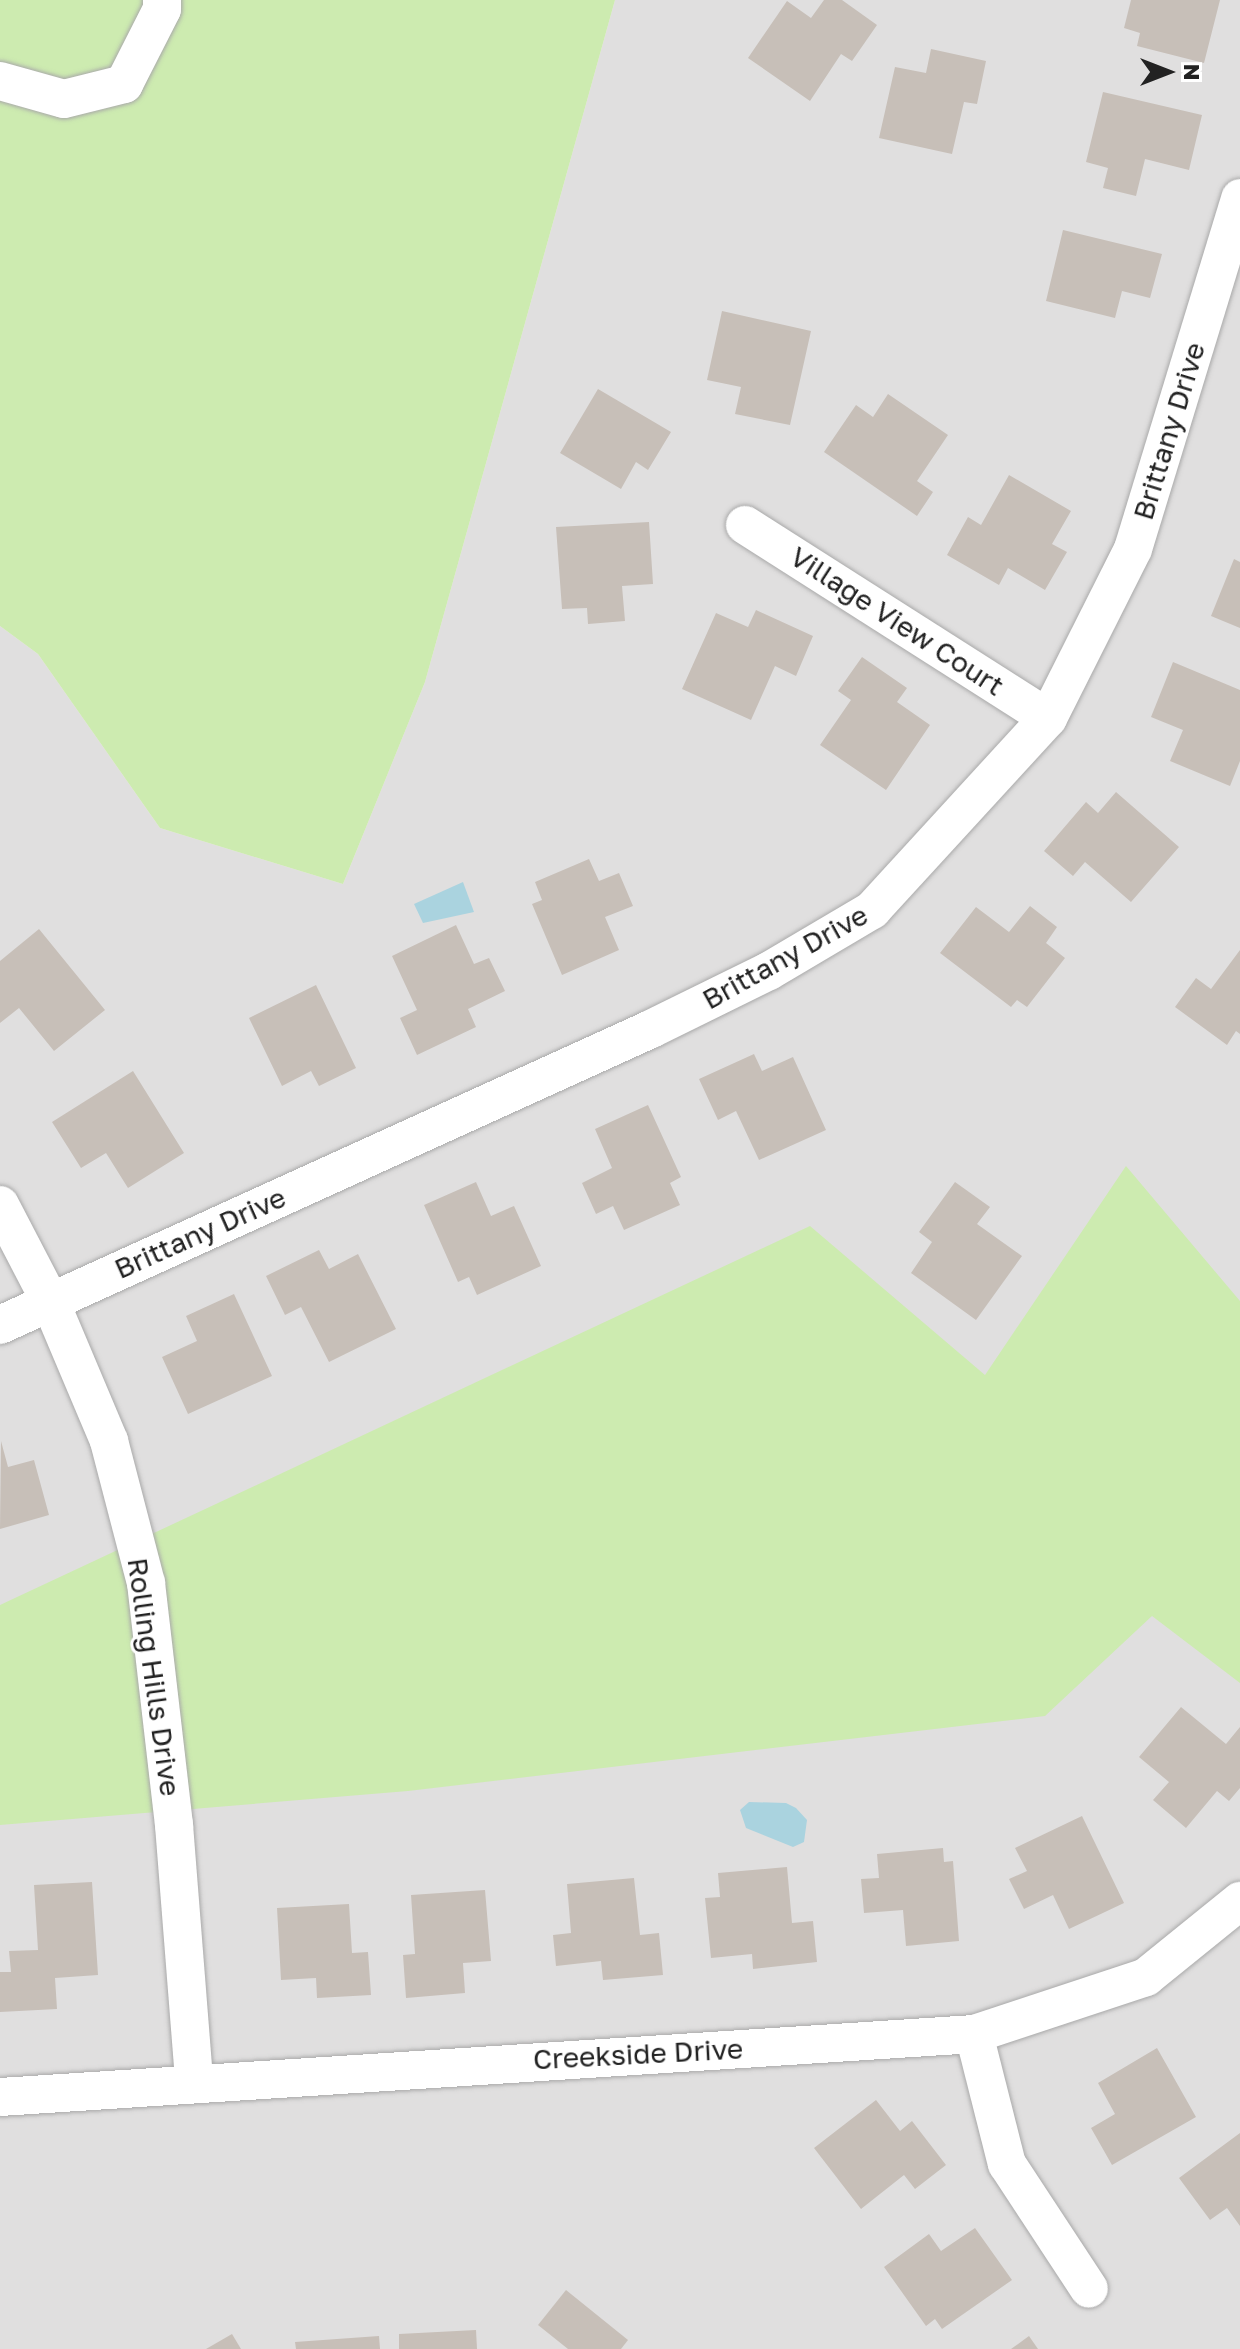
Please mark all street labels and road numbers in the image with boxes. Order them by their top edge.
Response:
street label: Brittany Drive [1126,338,1212,524]
street label: Village View Court [784,539,1010,703]
street label: Brittany Drive [696,898,874,1016]
street label: Brittany Drive [109,1180,291,1286]
street label: Rolling Hills Drive [121,1556,187,1798]
street label: Creekside Drive [532,2032,744,2076]

